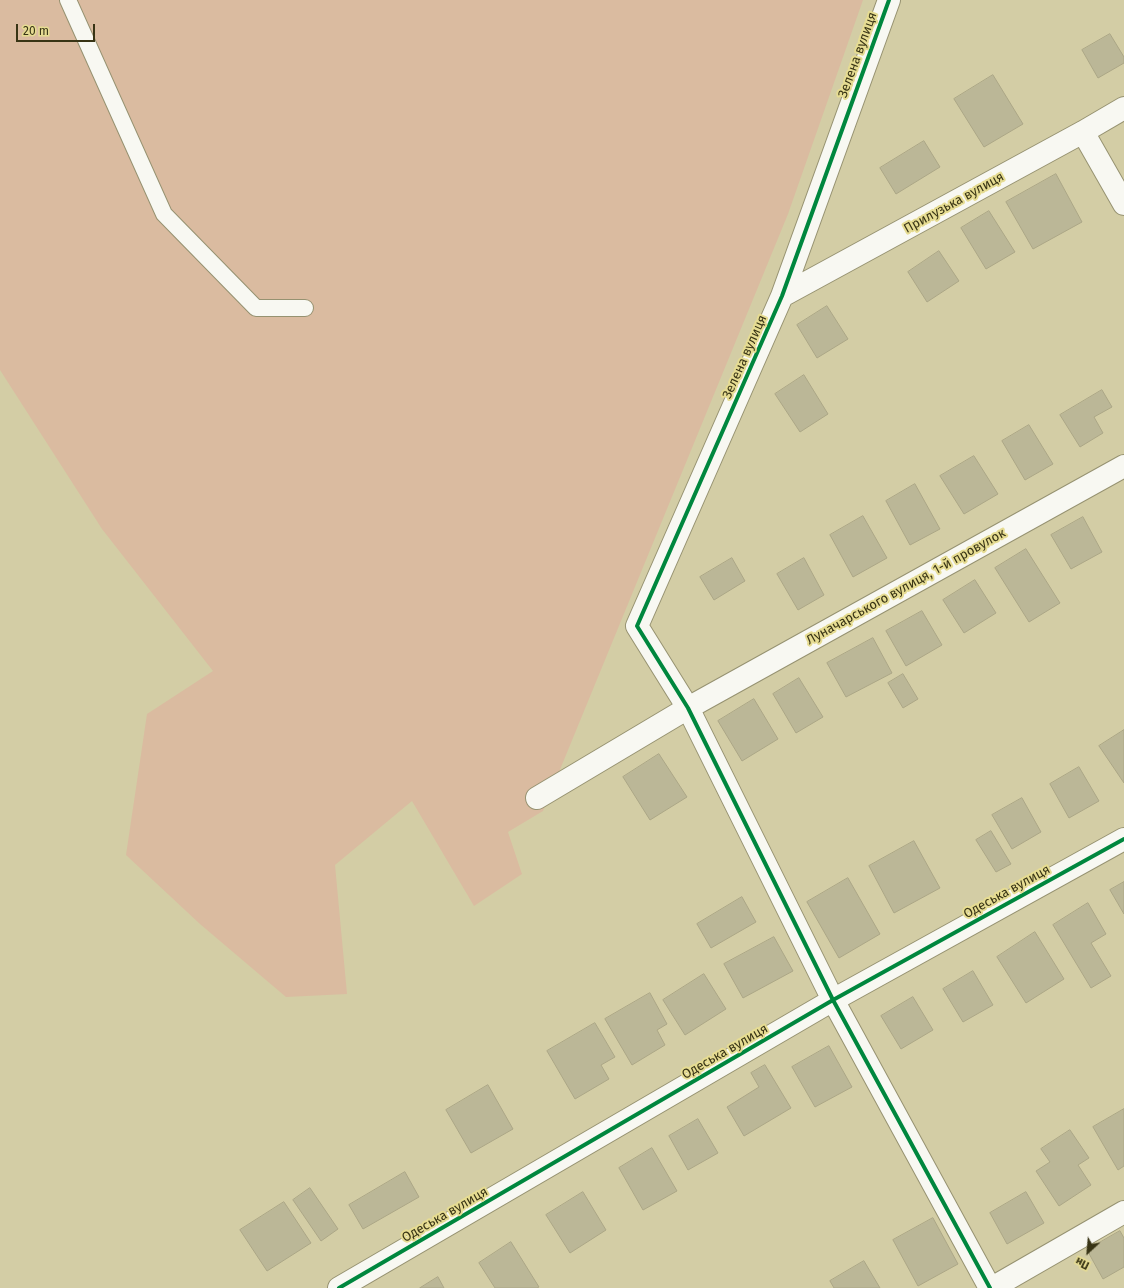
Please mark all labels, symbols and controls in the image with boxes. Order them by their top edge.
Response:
street label: Зелена вулиця [835,10,881,100]
scale bar [18,16,97,42]
text: 20 m [23,24,49,38]
street label: Прилузька вулиця [901,169,1007,237]
street label: Зелена вулиця [720,313,770,401]
street label: Луначарського вулиця, 1-й провулок [804,526,1008,648]
street label: Одеська вулиця [961,862,1053,922]
street label: Одеська вулиця [679,1021,771,1083]
street label: Одеська вулиця [399,1184,491,1246]
north arrow [1068,1232,1108,1272]
text: Пн [1073,1254,1092,1272]

